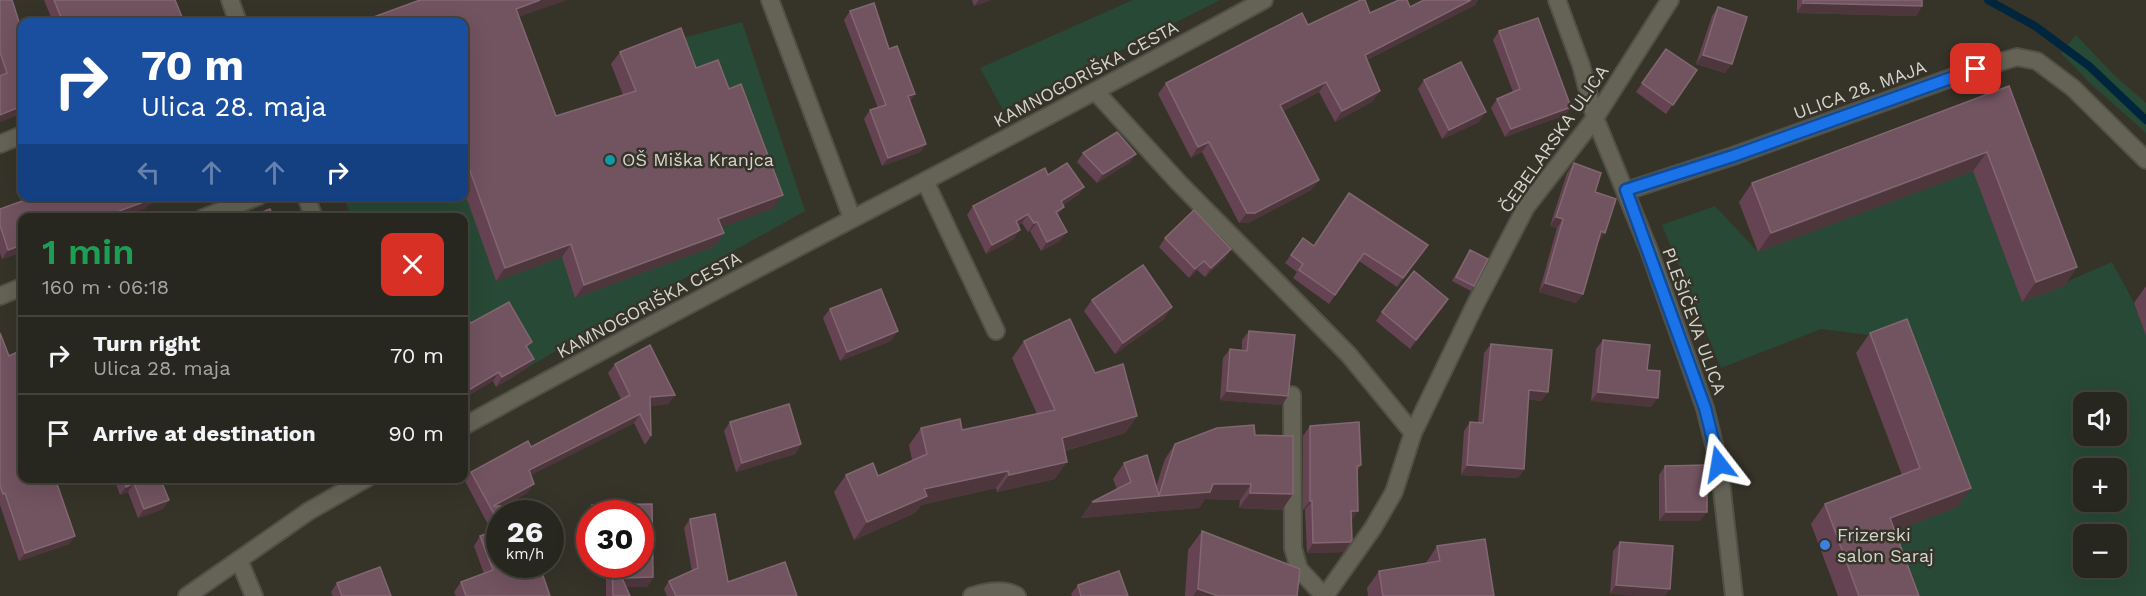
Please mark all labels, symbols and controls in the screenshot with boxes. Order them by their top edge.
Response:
street label: KAMNOGORIŠKA CESTA [990,16,1182,131]
text: 70 m [141,41,244,90]
icon: right [42,42,120,120]
pin [1950,43,2001,94]
icon: arrive [1959,52,1992,85]
street label: ULICA 28. MAJA [1791,56,1929,123]
street label: ČEBELARSKA ULICA [1495,61,1613,217]
text: Ulica 28. maja [141,91,327,123]
place label: OŠ Miška Kranjca [622,149,774,170]
marker: OŠ Miška Kranjca [603,153,617,167]
icon: left [132,156,165,189]
icon: ahead [195,156,228,189]
icon: ahead [258,156,291,189]
icon: right [321,156,354,189]
text: 1 min [42,231,134,273]
button: close [381,233,444,296]
street label: PLEŠIČEVA ULICA [1658,244,1731,397]
street label: KAMNOGORIŠKA CESTA [553,247,745,362]
text: 160 m · 06:18 [42,275,169,299]
text: Turn right [93,331,200,356]
icon: right [42,339,75,372]
text: 70 m [390,343,444,368]
text: Ulica 28. maja [93,356,231,380]
map controls [2073,392,2127,578]
button: sound [2073,392,2127,446]
icon: arrive [42,417,75,450]
text: Arrive at destination [93,421,316,446]
text: 90 m [388,421,444,446]
position arrow [1687,432,1751,496]
button: + [2073,458,2127,512]
speed limit sign: 30 [576,500,654,578]
text: 26 [507,514,543,549]
place label: Frizerski salon Saraj [1837,524,1934,566]
button: − [2073,524,2127,578]
marker: Frizerski salon Saraj [1818,538,1832,552]
text: km/h [506,545,544,563]

